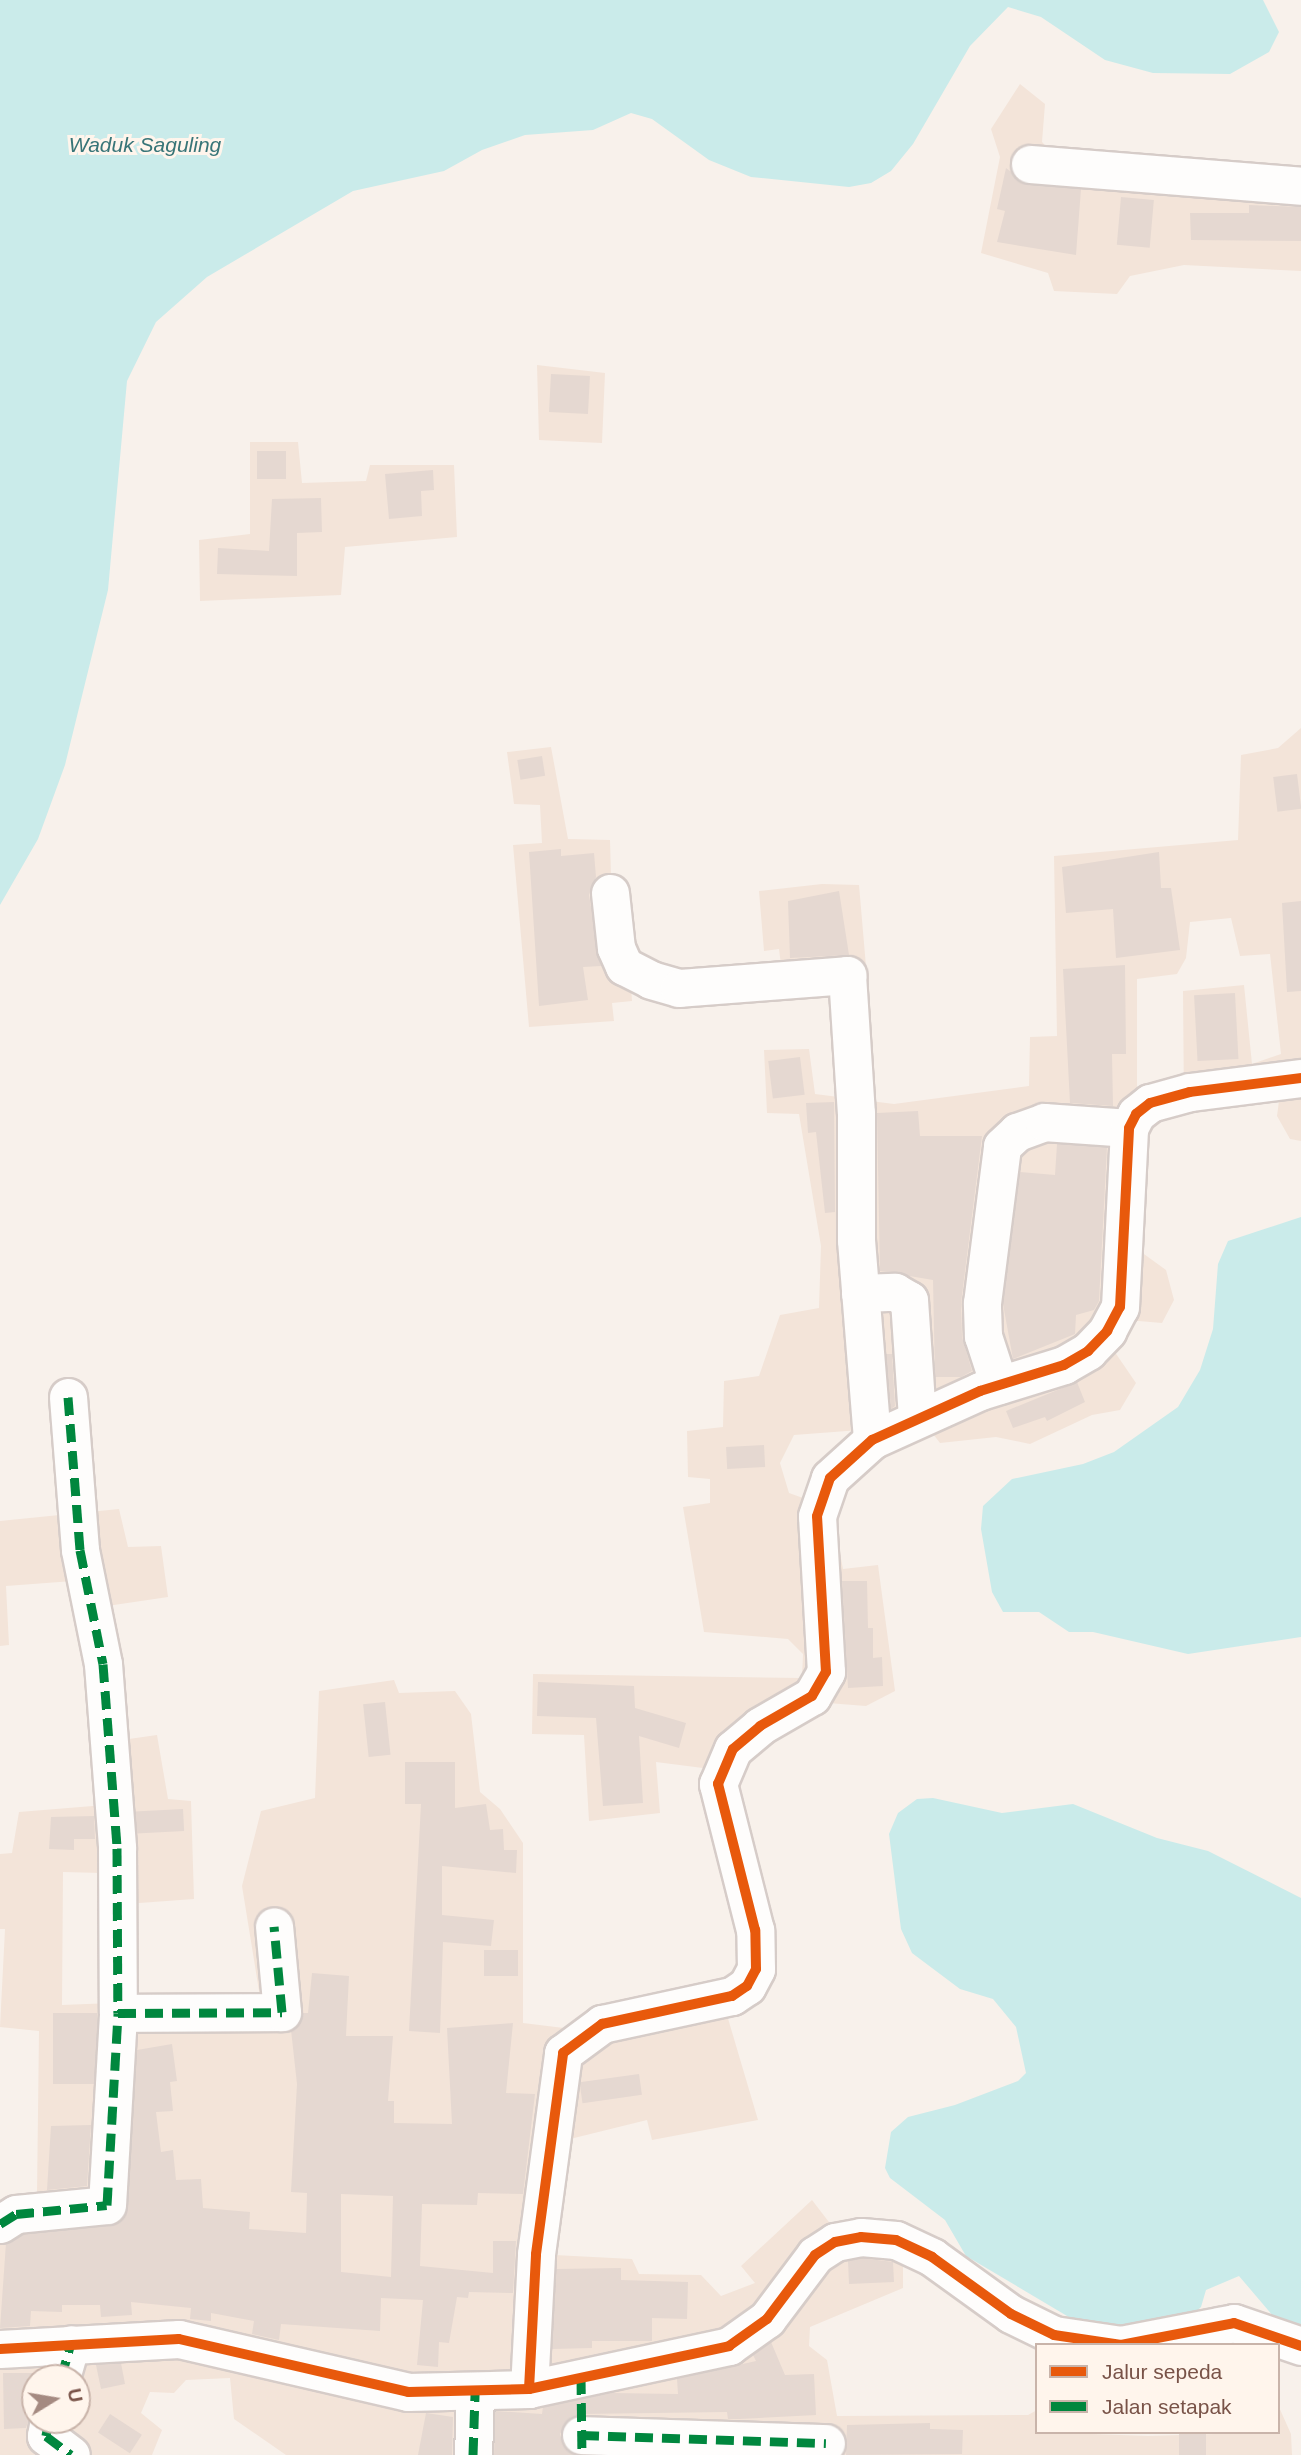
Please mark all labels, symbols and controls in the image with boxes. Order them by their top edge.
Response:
water label: Waduk Saguling [69,132,221,158]
legend [1035,2343,1280,2434]
text: Jalur sepeda [1102,2360,1222,2383]
north arrow [21,2364,91,2434]
text: U [64,2387,87,2404]
text: Jalan setapak [1102,2395,1232,2418]

